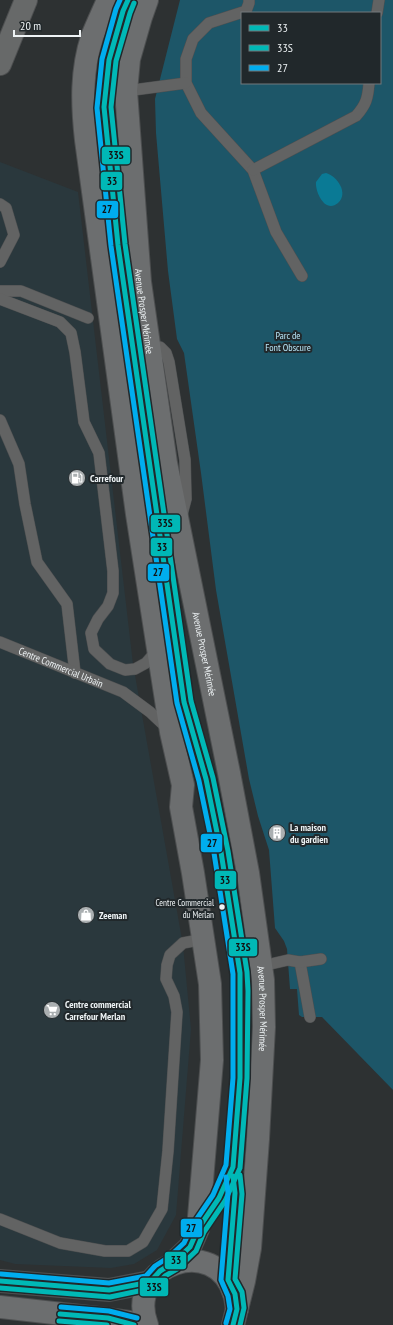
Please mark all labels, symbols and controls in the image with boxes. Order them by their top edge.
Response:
scale bar [14,12,80,38]
legend [241,12,381,84]
text: 20 m [20,18,41,33]
text: 33 [277,20,288,35]
text: 33S [277,40,293,55]
text: 27 [277,60,288,75]
line badge: 33S [101,146,131,165]
text: 33S [108,148,124,162]
line badge: 33 [100,171,123,191]
text: 33 [107,174,117,188]
line badge: 27 [96,200,119,219]
text: 27 [102,202,112,216]
street label: Avenue Prosper Mérimée [133,268,157,355]
park label: Parc de Font Obscure [265,329,311,354]
fuel station icon: Carrefour [67,468,87,488]
place label: Carrefour [90,472,123,485]
line badge: 33S [150,514,181,533]
text: 33S [157,516,173,530]
line badge: 33 [150,537,173,557]
text: 33 [157,540,167,554]
line badge: 27 [147,563,170,582]
text: 27 [153,565,163,579]
street label: Avenue Prosper Mérimée [190,611,220,697]
street label: Centre Commercial Urbain [17,644,105,690]
place label: La maison du gardien [290,821,328,846]
building icon: La maison du gardien [267,823,287,843]
line badge: 27 [200,833,223,853]
text: 27 [207,836,217,850]
line badge: 33 [214,870,237,890]
text: 33 [220,873,230,887]
place label: Centre Commercial du Merlan [155,897,215,920]
marker: Centre Commercial du Merlan [217,902,227,912]
shop icon: Zeeman [76,905,96,925]
place label: Zeeman [99,909,127,922]
line badge: 33S [228,938,258,957]
text: 33S [235,940,251,954]
street label: Avenue Prosper Mérimée [255,965,271,1052]
place label: Centre commercial Carrefour Merlan [65,998,131,1023]
supermarket icon: Centre commercial Carrefour Merlan [42,1000,62,1020]
line badge: 27 [180,1218,203,1238]
text: 27 [186,1221,196,1235]
line badge: 33 [164,1251,187,1270]
text: 33 [171,1253,181,1267]
line badge: 33S [139,1277,169,1297]
text: 33S [146,1280,162,1294]

